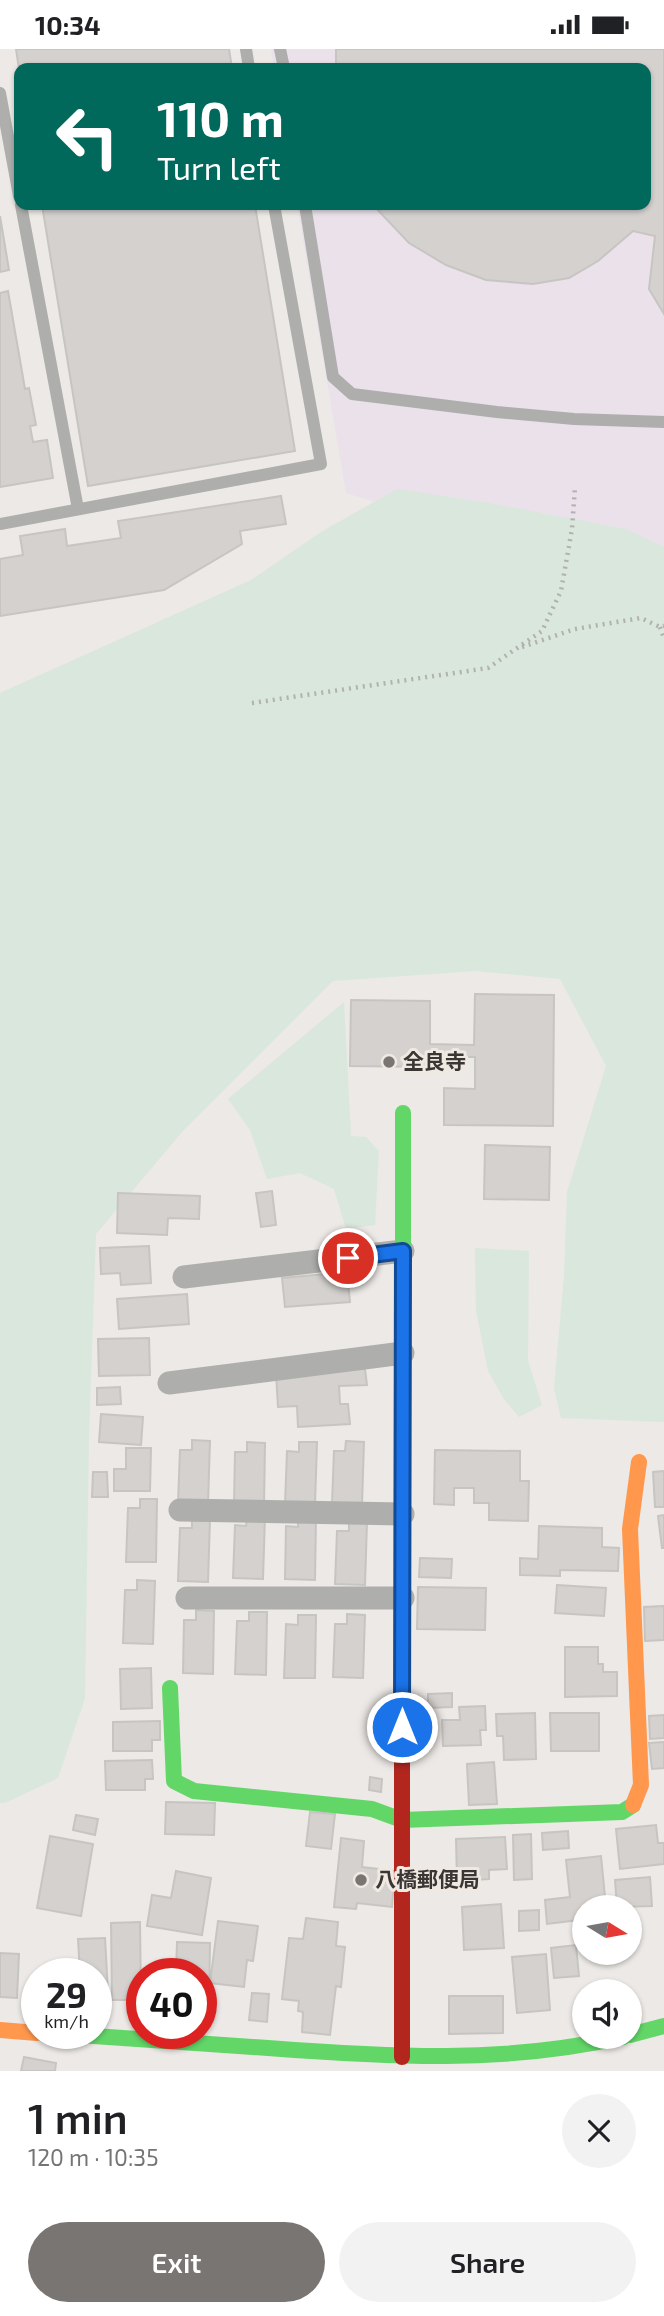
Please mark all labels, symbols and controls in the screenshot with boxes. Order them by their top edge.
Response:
text: 10:34 [35,9,101,40]
text: 110 m [157,88,284,147]
icon: left [42,91,133,182]
text: Turn left [157,148,281,186]
place label: 全良寺 [403,1048,466,1073]
marker: 全良寺 [381,1054,397,1070]
pin [318,1228,378,1288]
icon: arrive [329,1239,367,1277]
position arrow [365,1690,439,1764]
place label: 八橋郵便局 [375,1866,480,1891]
marker: 八橋郵便局 [353,1872,369,1888]
north arrow [572,1895,642,1965]
map controls [572,1895,642,2049]
speed limit sign: 40 [126,1958,217,2049]
text: 29 [46,1973,87,2015]
button: sound [572,1979,642,2049]
text: km/h [44,2010,89,2032]
text: 1 min [28,2092,128,2142]
button: close [562,2094,636,2168]
text: 120 m · 10:35 [28,2143,158,2171]
button: Exit [28,2222,325,2302]
button: Share [339,2222,636,2302]

